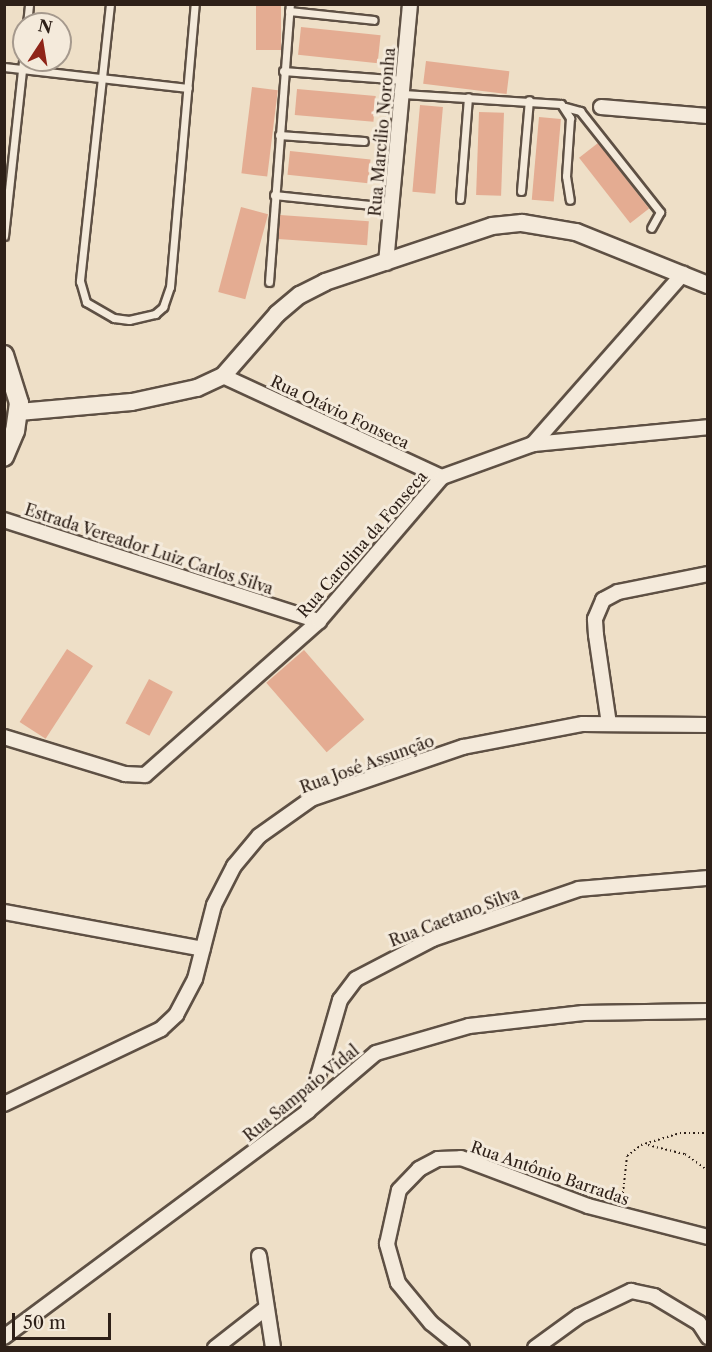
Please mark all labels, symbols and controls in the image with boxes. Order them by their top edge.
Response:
north arrow [12,12,72,72]
text: N [36,15,54,38]
street label: Rua Marcílio Noronha [365,47,399,217]
street label: Rua Otávio Fonseca [267,371,413,453]
street label: Rua Carolina da Fonseca [293,467,431,621]
street label: Estrada Vereador Luiz Carlos Silva [22,499,276,599]
street label: Rua José Assunção [297,731,437,797]
street label: Rua Caetano Silva [386,883,522,951]
street label: Rua Sampaio Vidal [239,1040,363,1146]
street label: Rua Antônio Barradas [468,1137,632,1209]
scale bar [15,1301,114,1339]
text: 50 m [23,1312,66,1334]

